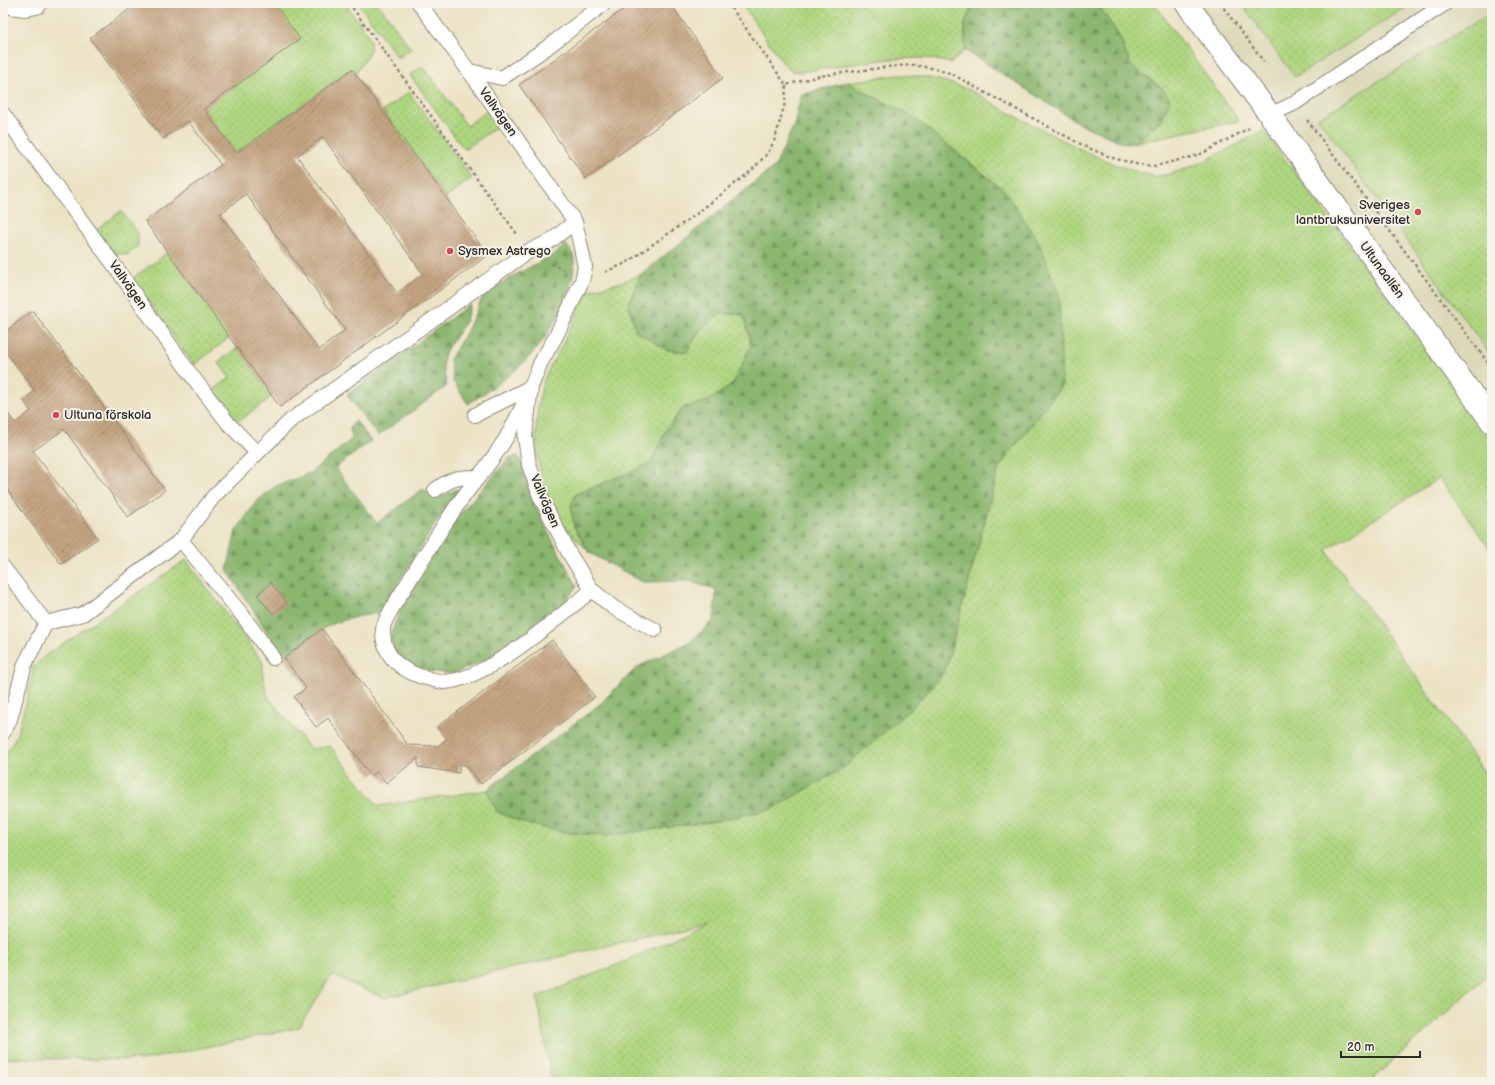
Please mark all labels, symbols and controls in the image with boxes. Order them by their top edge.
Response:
street label: Vallvägen [475,84,521,140]
place label: Sveriges lantbruksuniversitet [1296,197,1411,228]
marker: Sveriges lantbruksuniversitet [1413,207,1423,217]
street label: Ultunaallén [1356,238,1408,302]
place label: Sysmex Astrego [458,243,551,259]
marker: Sysmex Astrego [445,246,455,256]
street label: Vallvägen [105,257,151,313]
place label: Ultuna förskola [64,407,151,423]
marker: Ultuna förskola [51,410,61,420]
street label: Vallvägen [527,472,563,530]
scale bar [1341,1033,1420,1059]
text: 20 m [1347,1040,1374,1055]

